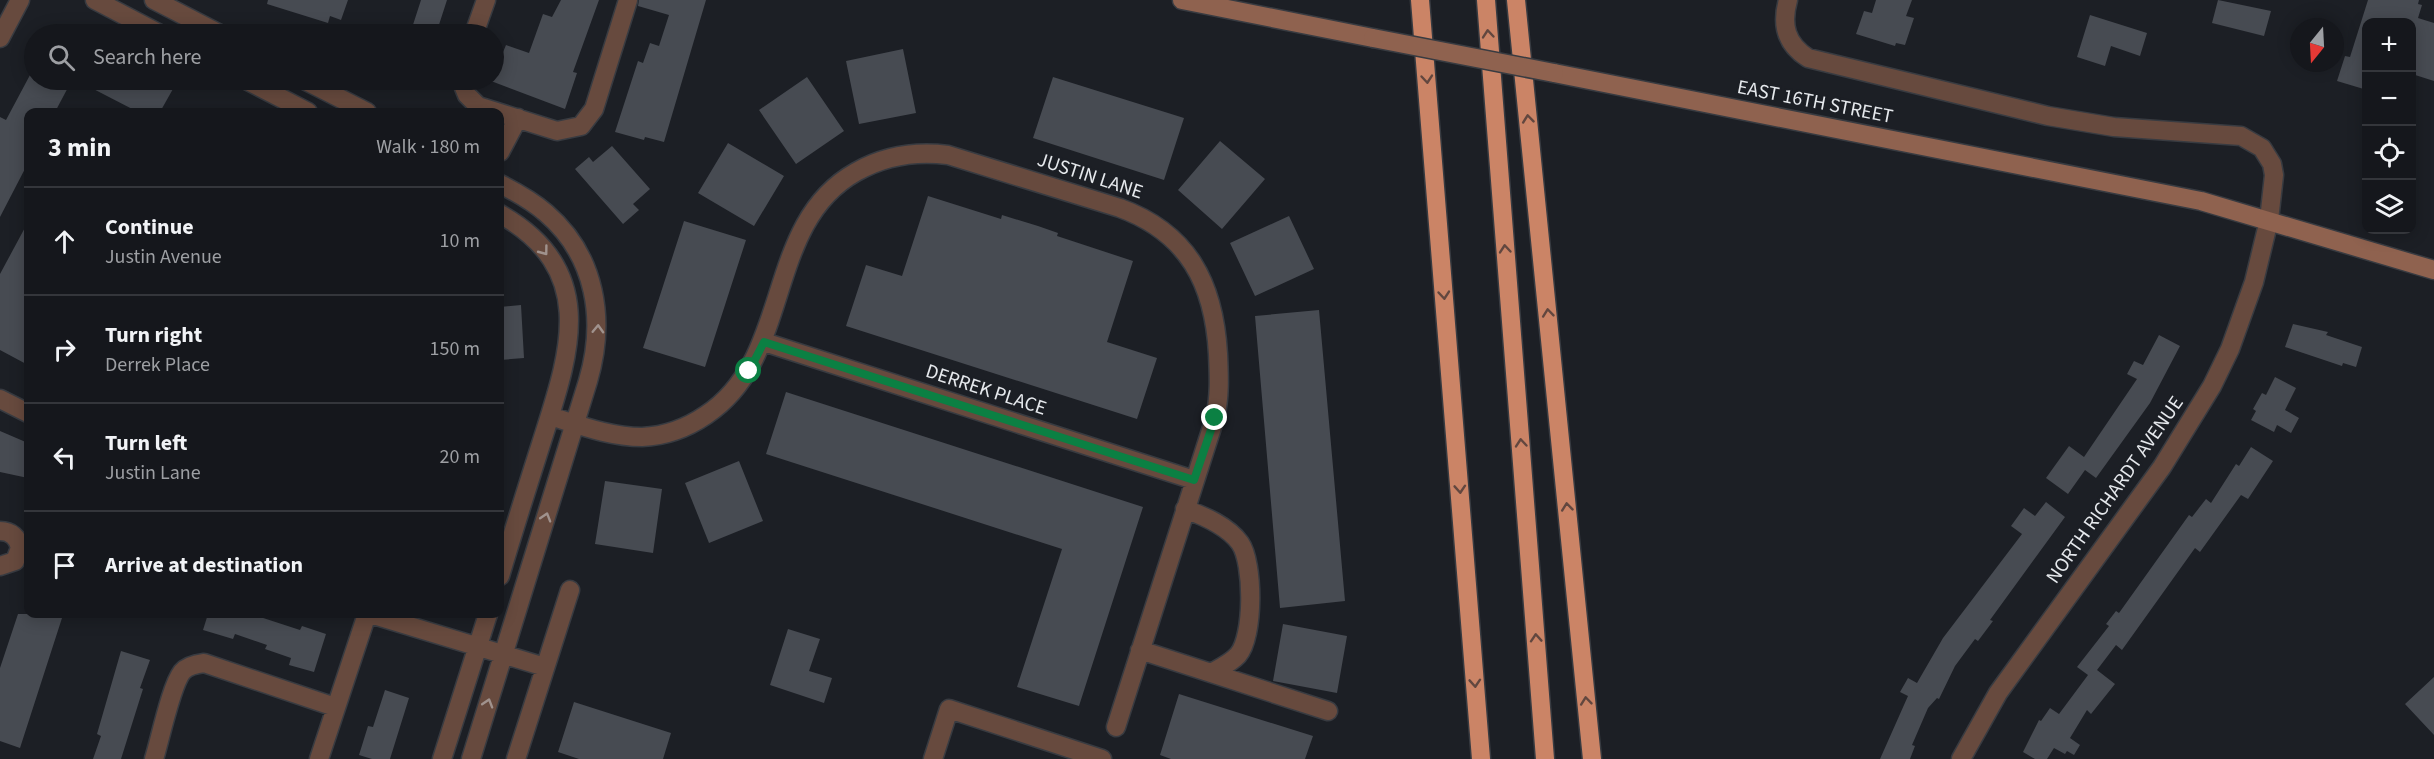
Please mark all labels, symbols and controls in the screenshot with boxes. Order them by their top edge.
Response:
north arrow [2290,18,2344,72]
map controls [2362,18,2416,234]
button: + [2362,18,2416,72]
search box [24,24,504,90]
one-way arrow [1482,29,1495,38]
icon: search [45,41,78,74]
text: Search here [93,41,201,73]
button: − [2362,72,2416,126]
street label: EAST 16TH STREET [1735,73,1896,131]
one-way arrow [1420,75,1433,84]
one-way arrow [1522,114,1535,123]
button: locate [2362,126,2416,180]
text: 3 min [48,129,111,166]
text: Walk · 180 m [376,133,480,161]
street label: JUSTIN LANE [1034,146,1146,206]
button: layers [2362,180,2416,234]
text: Continue [105,211,194,243]
icon: ahead [48,225,81,258]
text: 10 m [440,227,480,255]
text: Justin Avenue [105,243,222,271]
one-way arrow [536,244,547,255]
one-way arrow [1499,244,1512,253]
one-way arrow [1437,290,1450,299]
one-way arrow [1542,308,1555,317]
text: Turn right [105,319,202,351]
one-way arrow [591,325,604,334]
icon: right [48,333,81,366]
text: 150 m [430,335,480,363]
text: Derrek Place [105,351,210,379]
route start [735,357,761,383]
street label: DERREK PLACE [922,357,1050,423]
street label: NORTH RICHARDT AVENUE [2040,391,2190,589]
route end [1201,404,1227,430]
text: Turn left [105,427,187,459]
one-way arrow [1515,439,1528,448]
icon: left [48,441,81,474]
text: 20 m [440,443,480,471]
text: Justin Lane [105,459,201,487]
one-way arrow [1453,484,1466,493]
one-way arrow [1561,502,1574,511]
one-way arrow [539,512,551,523]
icon: arrive [48,549,81,582]
text: Arrive at destination [105,549,303,581]
one-way arrow [1530,633,1543,642]
one-way arrow [1468,679,1481,688]
one-way arrow [1580,696,1593,705]
one-way arrow [481,698,493,709]

